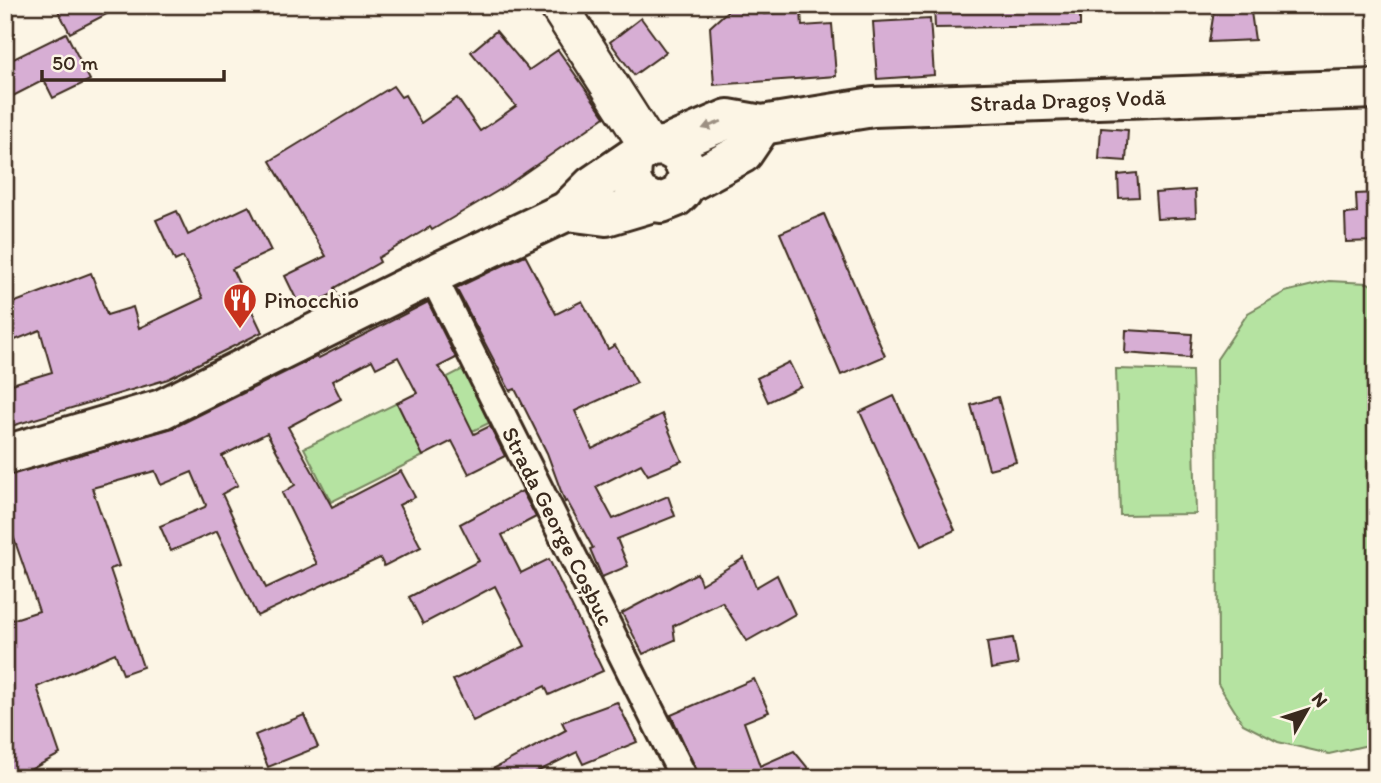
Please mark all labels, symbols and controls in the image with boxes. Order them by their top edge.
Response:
scale bar [42,38,224,82]
text: 50 m [52,50,99,75]
street label: Strada Dragoș Vodă [970,83,1167,117]
one-way arrow [702,120,723,131]
restaurant icon: Pinocchio [221,281,259,330]
place label: Pinocchio [264,286,359,314]
street label: Strada George Coșbuc [496,422,620,630]
north arrow [1272,674,1342,744]
text: N [1307,687,1333,712]

